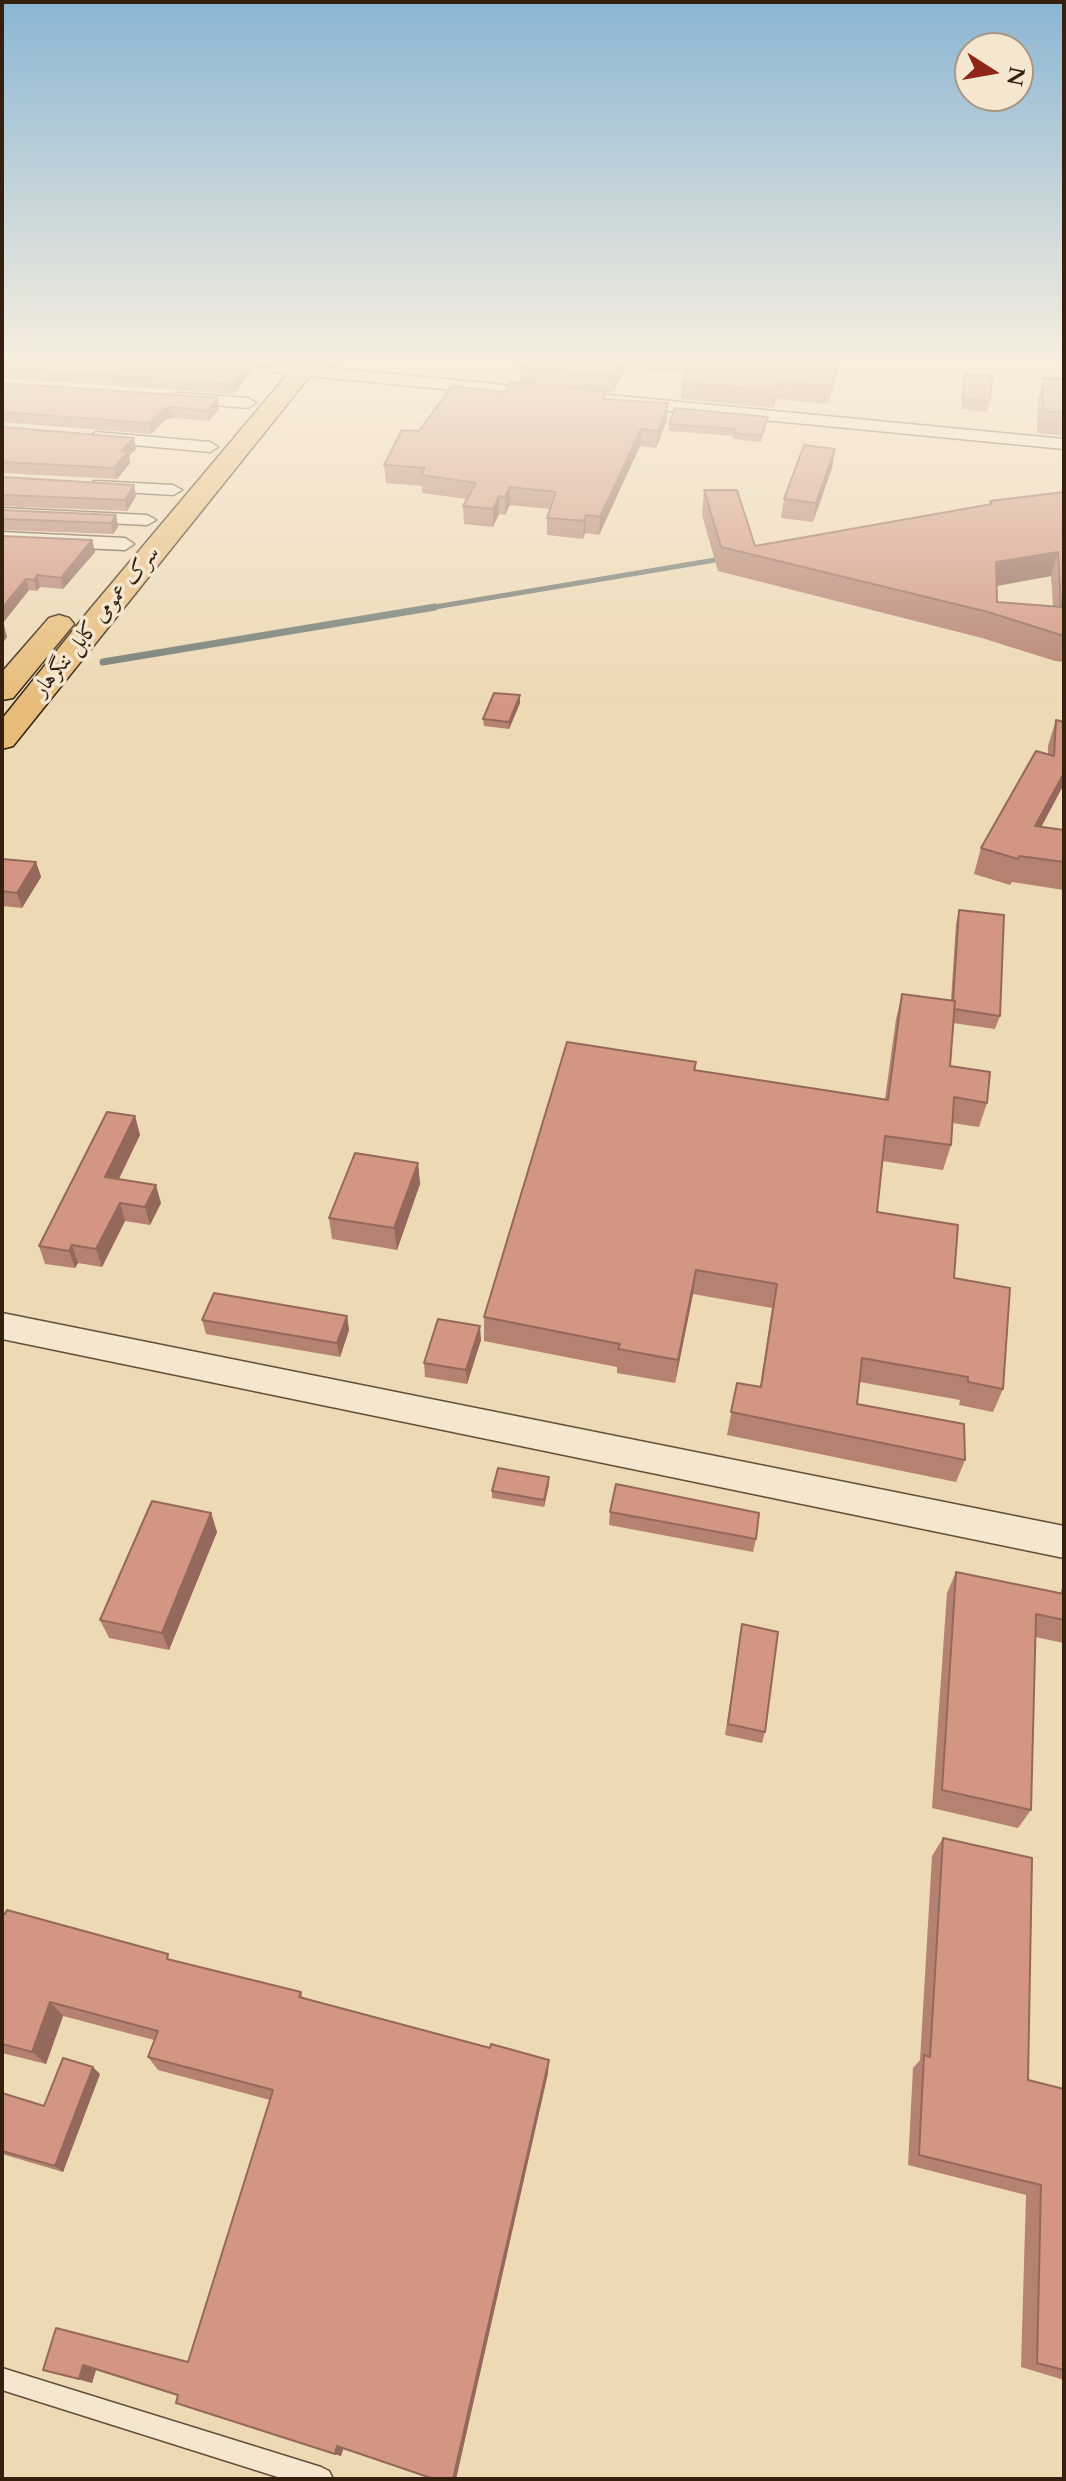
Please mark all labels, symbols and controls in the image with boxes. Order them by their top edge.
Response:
north arrow [954,32,1034,112]
text: N [999,64,1032,88]
street label: سرک عمومی کابل ننگرهار [28,541,166,703]

